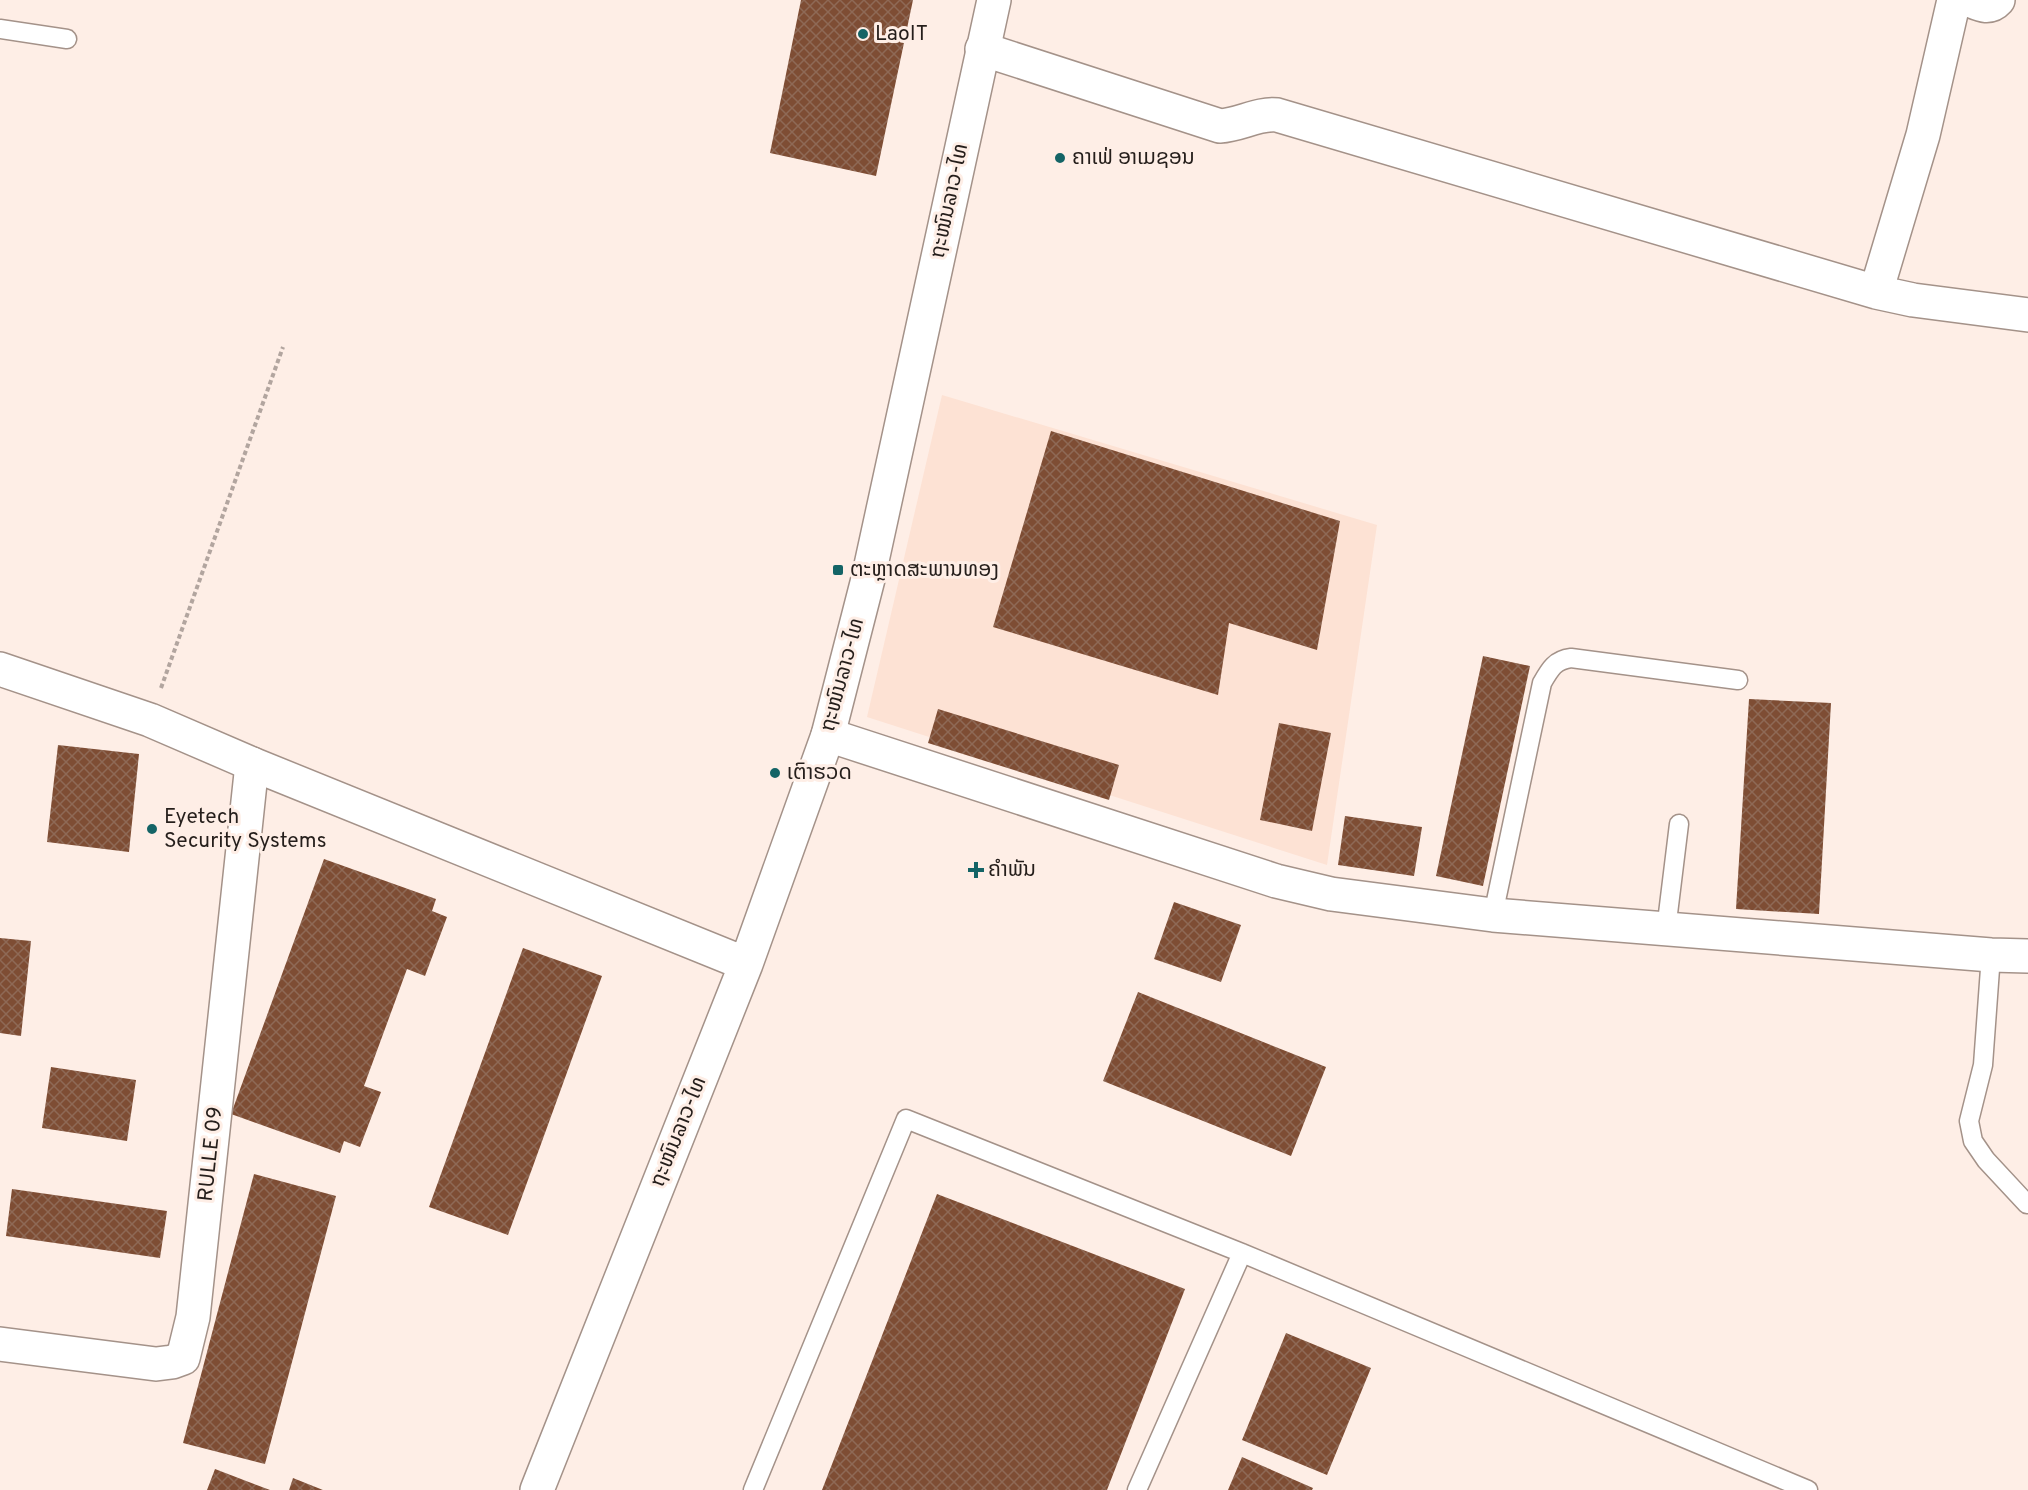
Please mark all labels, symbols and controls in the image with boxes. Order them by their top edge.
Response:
place label: LaoIT [875,21,928,48]
marker: LaoIT [856,27,870,41]
street label: ຖະໜົນລາວ-ໄທ [925,141,975,261]
place label: ຄາເຟ່ ອາເມຊອນ [1072,145,1195,172]
marker: ຄາເຟ່ ອາເມຊອນ [1053,151,1067,165]
place label: ຕະຫຼາດສະພານທອງ [850,557,999,584]
marker: ຕະຫຼາດສະພານທອງ [831,563,845,577]
street label: ຖະໜົນລາວ-ໄທ [815,615,871,735]
place label: ເຕົາຮວດ [787,760,852,787]
marker: ເຕົາຮວດ [768,766,782,780]
place label: Eyetech Security Systems [164,804,327,855]
marker: Eyetech Security Systems [145,822,159,836]
place label: ຄໍາພັນ [988,857,1036,884]
marker: ຄໍາພັນ [969,863,983,877]
street label: ຖະໜົນລາວ-ໄທ [645,1073,713,1191]
street label: RULLE 09 [193,1105,229,1203]

